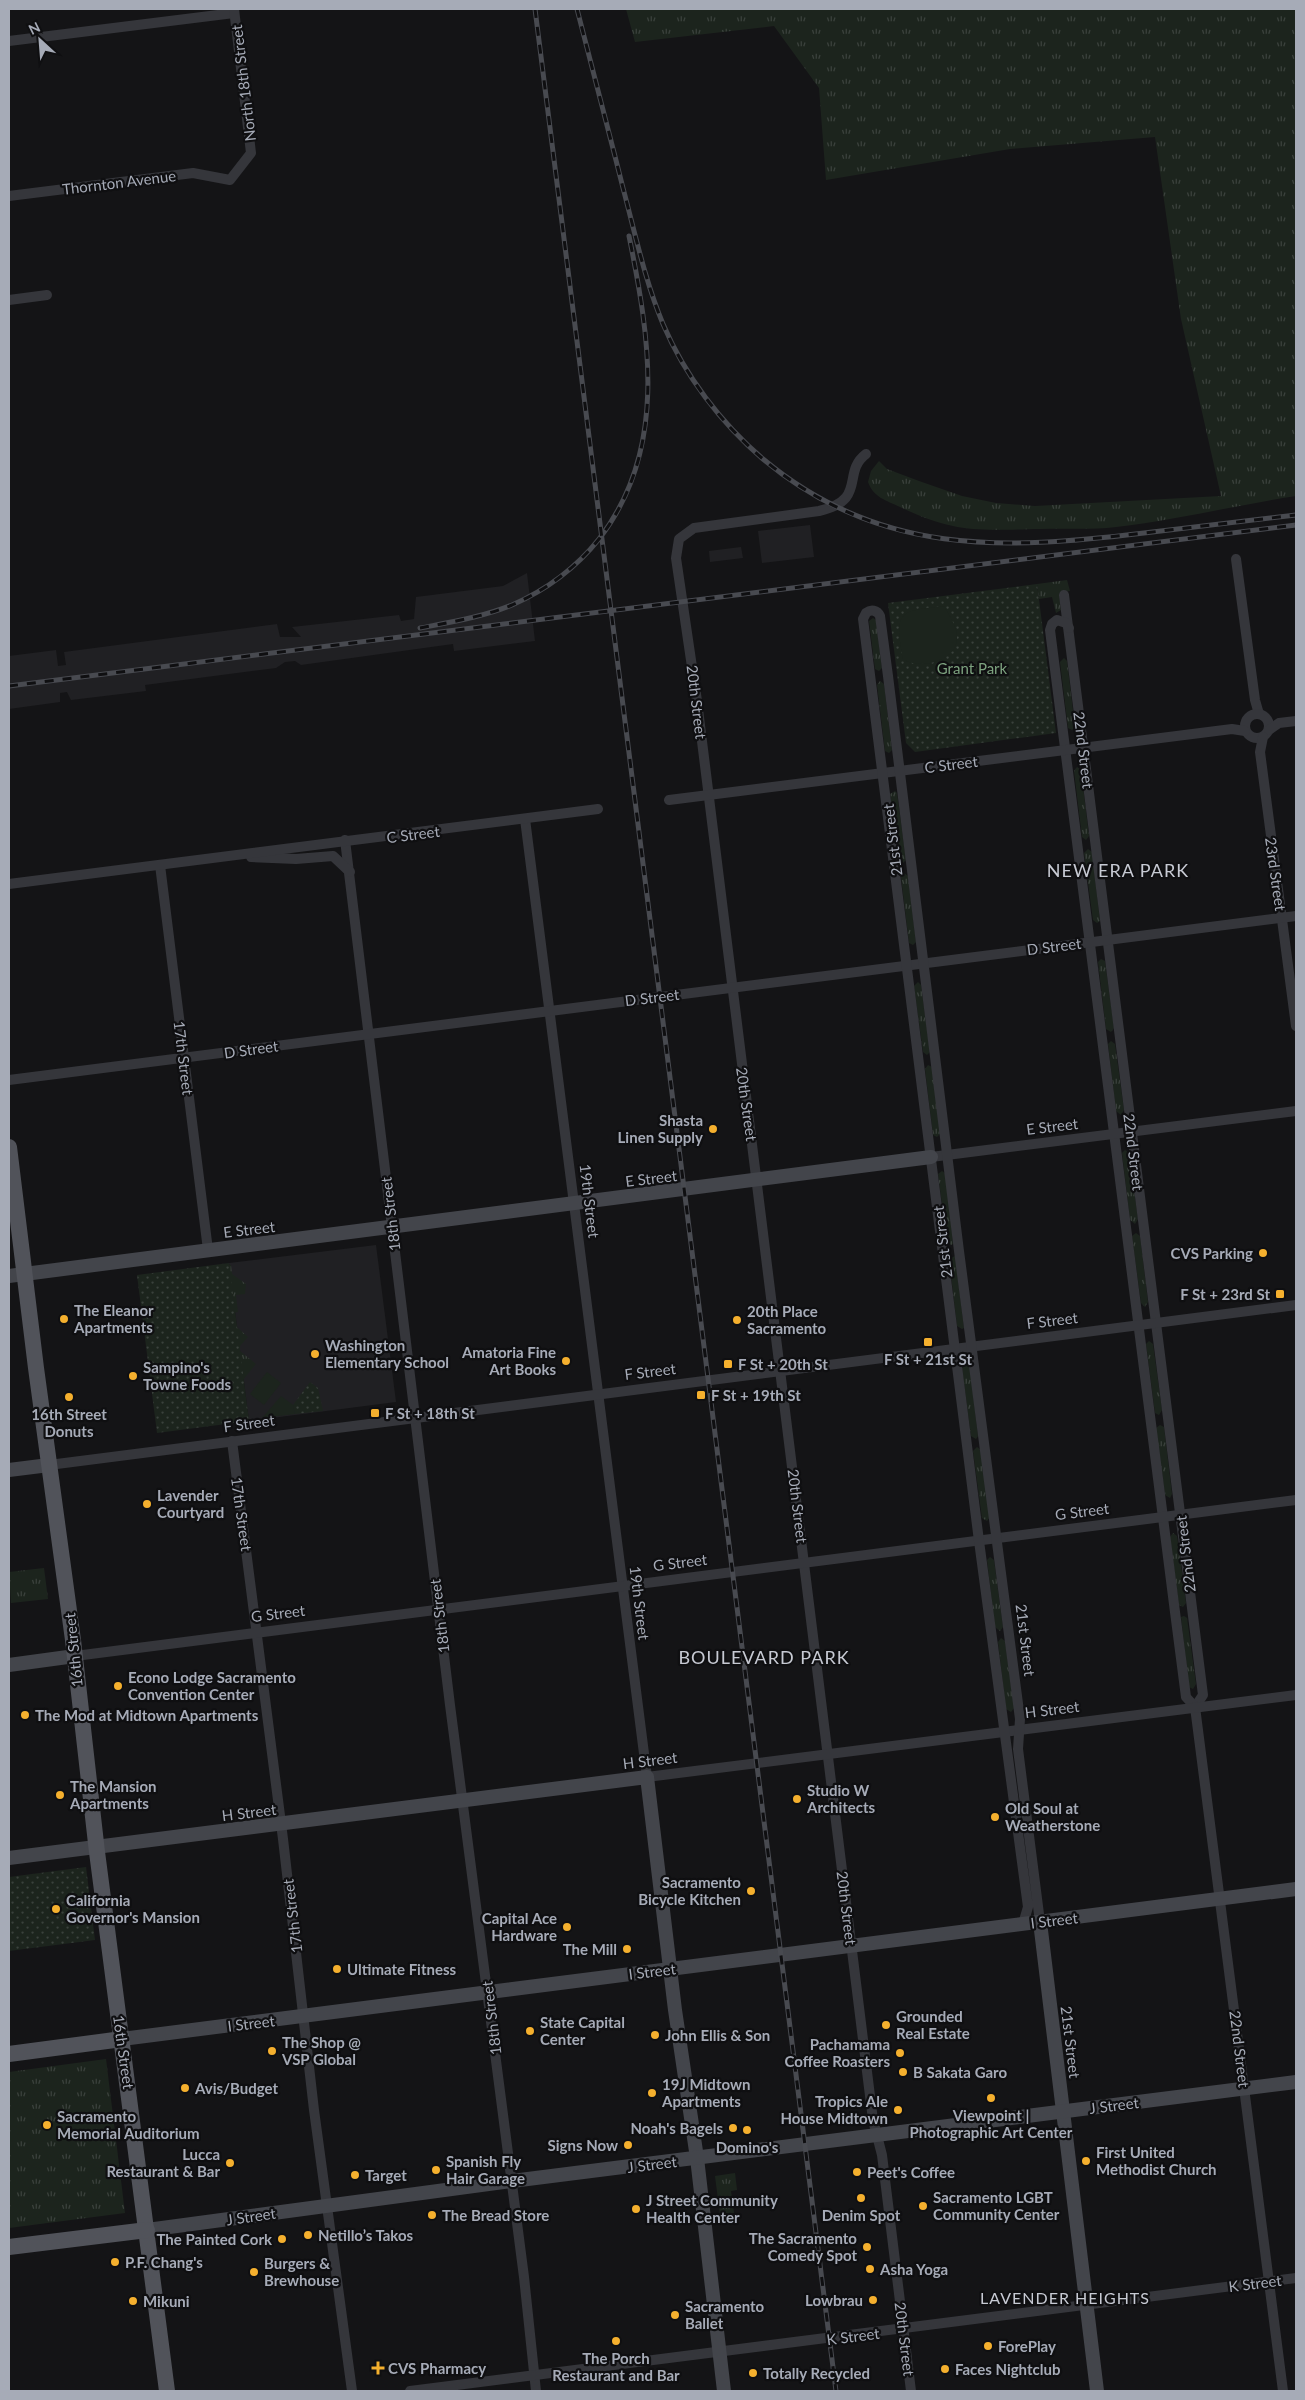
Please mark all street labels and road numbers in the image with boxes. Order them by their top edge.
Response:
street label: North 18th Street [227,23,259,142]
street label: Thornton Avenue [61,166,177,198]
street label: 20th Street [684,664,711,741]
street label: 22nd Street [1070,710,1098,790]
street label: C Street [923,752,979,776]
street label: 21st Street [879,802,905,877]
street label: C Street [385,822,441,846]
street label: 23rd Street [1262,836,1290,913]
street label: D Street [1026,934,1083,958]
street label: D Street [624,985,681,1009]
street label: 17th Street [171,1020,198,1097]
street label: D Street [223,1036,280,1062]
street label: 20th Street [733,1066,761,1143]
street label: 22nd Street [1120,1112,1148,1192]
street label: E Street [1025,1114,1080,1138]
street label: 19th Street [577,1163,604,1240]
street label: E Street [624,1166,679,1190]
street label: 18th Street [376,1175,403,1252]
street label: 21st Street [929,1204,955,1279]
street label: E Street [222,1217,277,1241]
street label: F Street [1025,1308,1079,1332]
street label: F Street [623,1359,677,1383]
street label: F Street [222,1410,276,1435]
street label: 20th Street [785,1468,812,1545]
street label: 17th Street [228,1476,256,1553]
street label: G Street [1054,1499,1111,1523]
street label: 22nd Street [1171,1514,1199,1594]
street label: G Street [652,1550,709,1574]
street label: 19th Street [627,1565,654,1642]
street label: 18th Street [425,1577,452,1654]
street label: G Street [250,1601,307,1625]
street label: 21st Street [1013,1603,1039,1678]
street label: 16th Street [60,1611,86,1688]
street label: H Street [1024,1697,1081,1721]
street label: H Street [622,1748,679,1772]
street label: H Street [221,1800,278,1824]
street label: 20th Street [834,1870,861,1947]
street label: 17th Street [278,1877,305,1954]
street label: I Street [1029,1908,1079,1932]
street label: I Street [627,1959,677,1983]
street label: 18th Street [477,1979,504,2056]
street label: 21st Street [1058,2005,1084,2080]
street label: 22nd Street [1226,2009,1254,2089]
street label: I Street [226,2011,276,2035]
street label: 16th Street [110,2014,138,2091]
street label: J Street [1088,2093,1140,2117]
street label: J Street [626,2152,678,2176]
street label: J Street [225,2204,277,2228]
street label: K Street [1227,2271,1283,2295]
street label: 20th Street [892,2301,919,2378]
street label: K Street [825,2324,881,2348]

